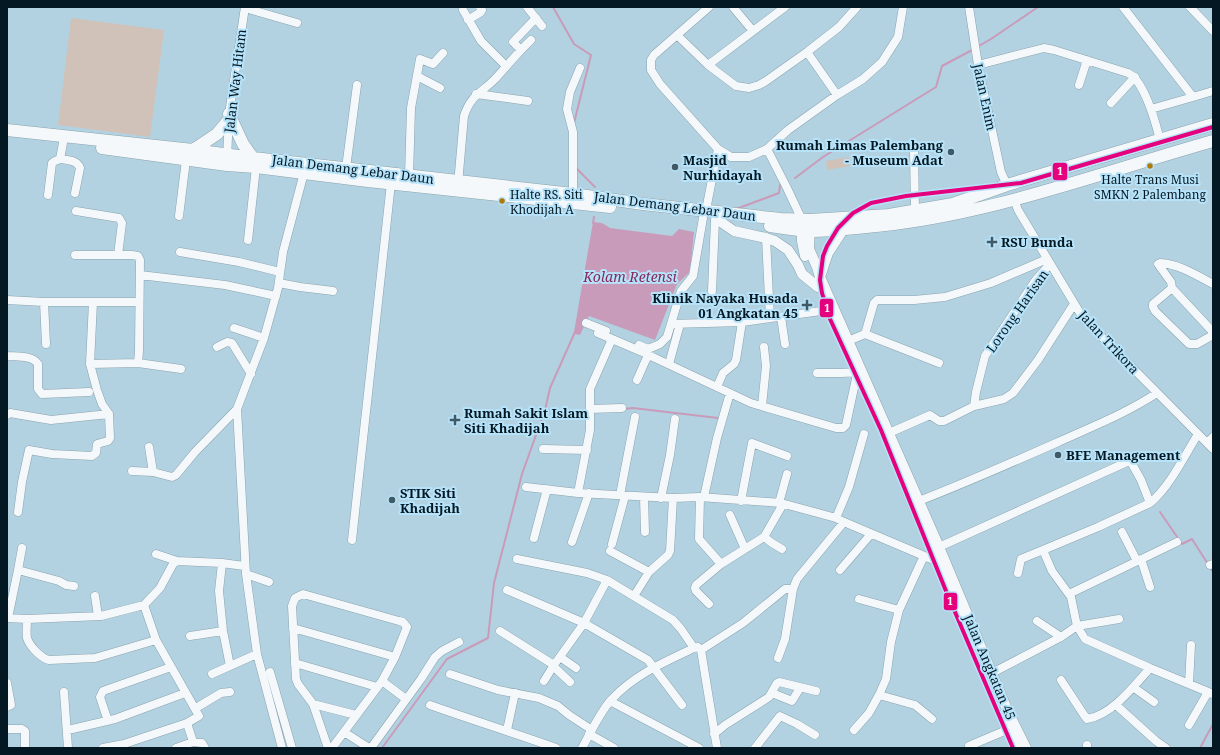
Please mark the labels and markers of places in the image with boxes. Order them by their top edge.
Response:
place label: Rumah Limas Palembang - Museum Adat [776,136,944,169]
marker: Rumah Limas Palembang - Museum Adat [946,147,956,157]
place label: Masjid Nurhidayah [683,151,762,184]
marker: Halte Trans Musi SMKN 2 Palembang [1145,161,1155,171]
marker: Masjid Nurhidayah [670,162,680,172]
place label: Halte Trans Musi SMKN 2 Palembang [1094,171,1207,203]
place label: Halte RS. Siti Khodijah A [510,186,583,218]
marker: Halte RS. Siti Khodijah A [497,196,507,206]
place label: RSU Bunda [1001,233,1073,251]
marker: RSU Bunda [986,236,998,248]
place label: Klinik Nayaka Husada 01 Angkatan 45 [652,289,798,322]
marker: Klinik Nayaka Husada 01 Angkatan 45 [801,299,813,311]
place label: Rumah Sakit Islam Siti Khadijah [464,404,588,437]
marker: Rumah Sakit Islam Siti Khadijah [449,414,461,426]
place label: BFE Management [1066,446,1180,464]
marker: BFE Management [1053,450,1063,460]
place label: STIK Siti Khadijah [400,484,460,517]
marker: STIK Siti Khadijah [387,495,397,505]

